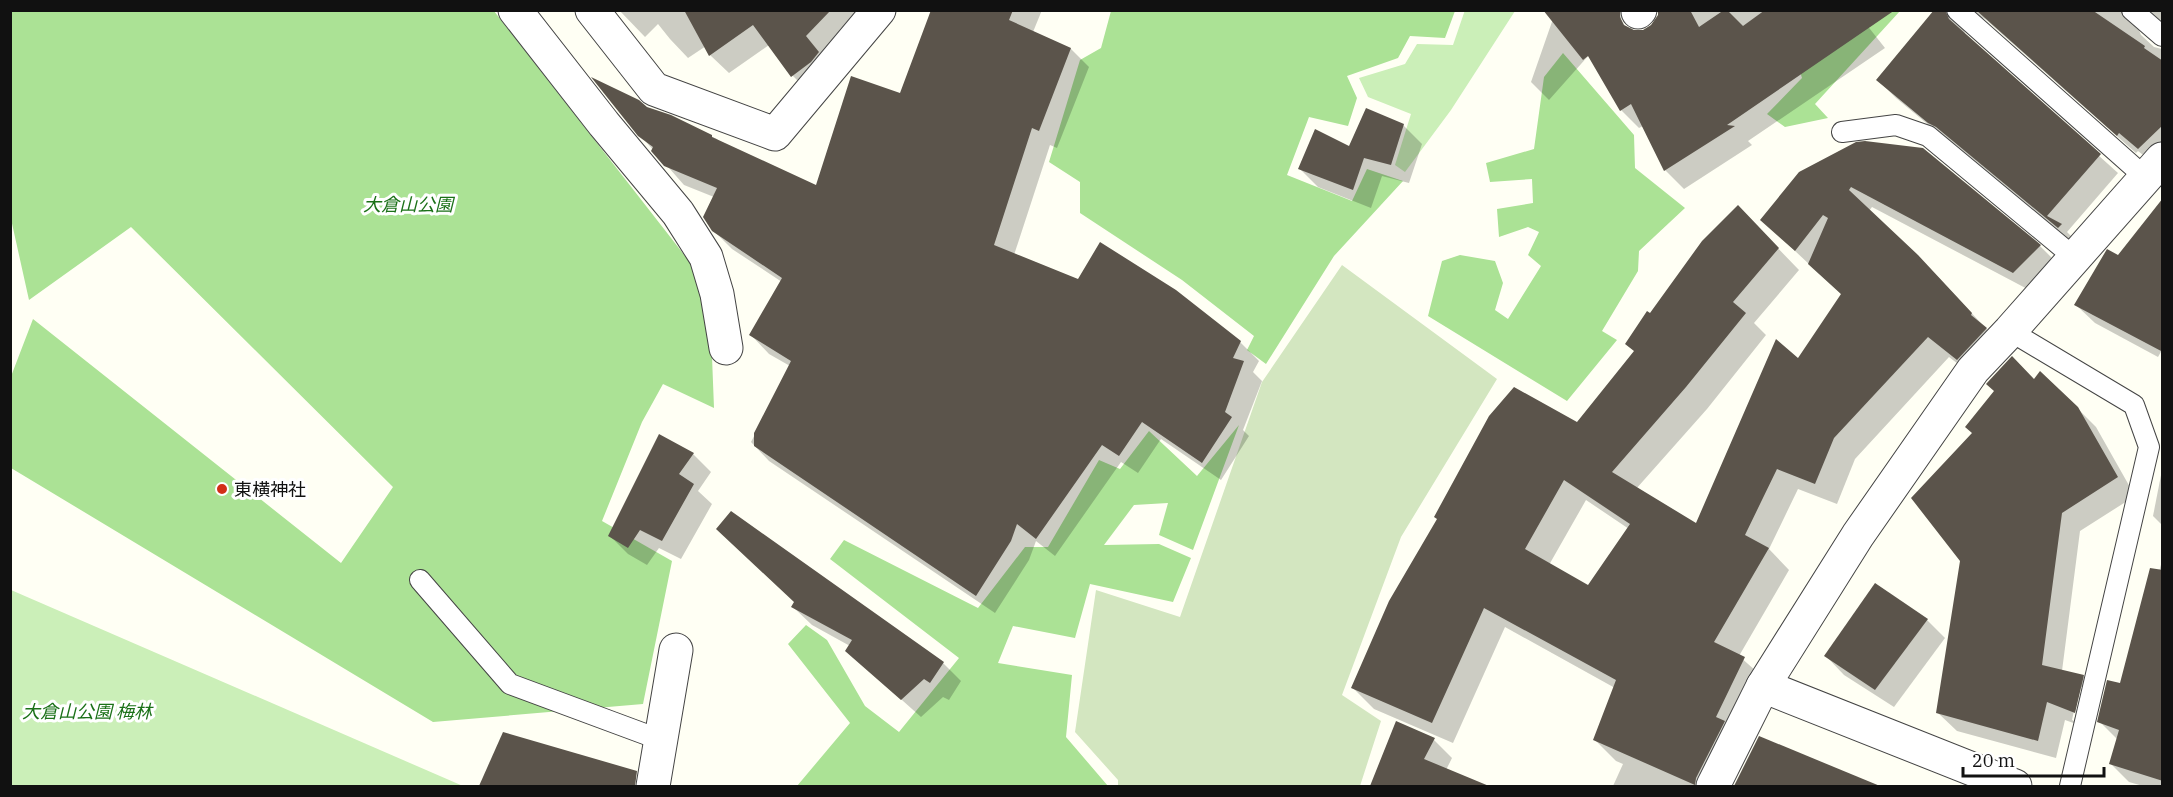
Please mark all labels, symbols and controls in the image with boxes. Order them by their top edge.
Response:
park label: 大倉山公園 [363,193,456,216]
place label: 東横神社 [234,478,306,501]
marker: 東横神社 [215,482,229,496]
park label: 大倉山公園 梅林 [22,700,154,723]
scale bar [1963,740,2104,778]
text: 20 m [1972,749,2015,772]

